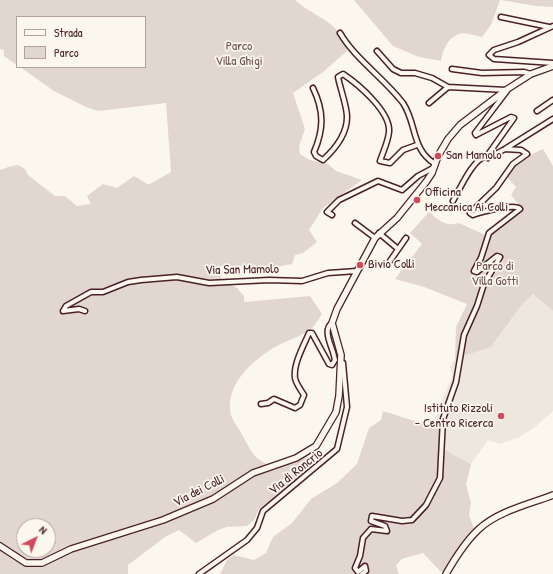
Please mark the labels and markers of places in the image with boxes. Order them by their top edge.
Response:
place label: San Mamolo [446,148,502,164]
marker: San Mamolo [433,151,443,161]
place label: Officina Meccanica Ai Colli [425,185,508,216]
marker: Officina Meccanica Ai Colli [412,195,422,205]
place label: Bivio Colli [368,257,415,273]
marker: Bivio Colli [355,260,365,270]
place label: Istituto Rizzoli - Centro Ricerca [415,401,493,432]
marker: Istituto Rizzoli - Centro Ricerca [496,411,506,421]

